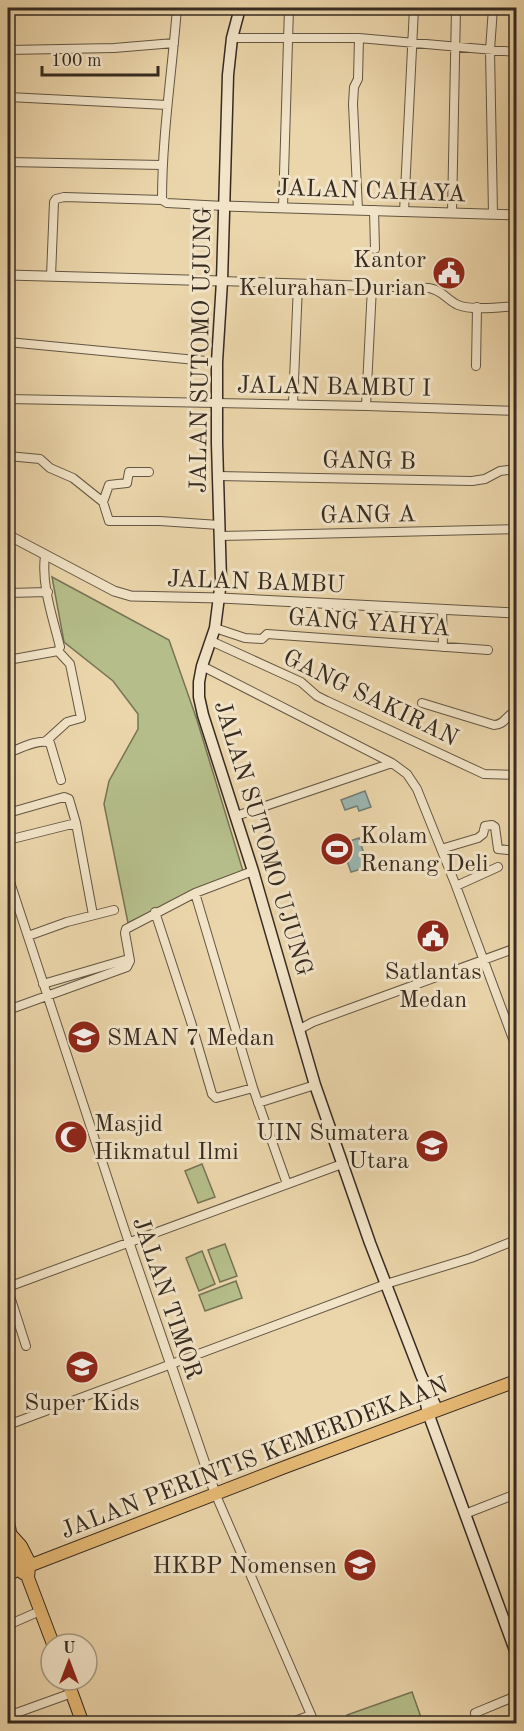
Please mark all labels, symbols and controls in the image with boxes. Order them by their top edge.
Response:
scale bar [42,39,158,77]
text: 100 m [51,52,102,70]
street label: JALAN CAHAYA [276,177,466,207]
street label: JALAN SUTOMO UJUNG [188,207,216,493]
place label: Kantor Kelurahan Durian [239,249,426,301]
public building icon: Kantor Kelurahan Durian [431,255,467,291]
street label: JALAN BAMBU I [237,374,431,402]
street label: GANG B [322,449,416,475]
street label: GANG A [320,503,416,529]
street label: JALAN BAMBU [166,568,346,598]
street label: GANG YAHYA [287,606,451,642]
street label: GANG SAKIRAN [279,646,461,752]
street label: JALAN SUTOMO UJUNG [209,698,315,979]
place label: Kolam Renang Deli [360,825,488,877]
sports icon: Kolam Renang Deli [319,831,355,867]
public building icon: Satlantas Medan [415,918,451,954]
place label: Satlantas Medan [384,961,482,1013]
school or university icon: SMAN 7 Medan [66,1019,102,1055]
place label: SMAN 7 Medan [107,1027,275,1051]
place label: Masjid Hikmatul Ilmi [94,1113,239,1165]
mosque icon: Masjid Hikmatul Ilmi [53,1119,89,1155]
place label: UIN Sumatera Utara [256,1122,409,1174]
school or university icon: UIN Sumatera Utara [414,1128,450,1164]
street label: JALAN TIMOR [127,1214,205,1383]
school or university icon: Super Kids [64,1349,100,1385]
street label: JALAN PERINTIS KEMERDEKAAN [58,1374,452,1544]
place label: Super Kids [24,1392,140,1416]
school or university icon: HKBP Nomensen [342,1547,378,1583]
place label: HKBP Nomensen [152,1555,337,1579]
north arrow [39,1632,99,1692]
text: U [63,1641,76,1657]

